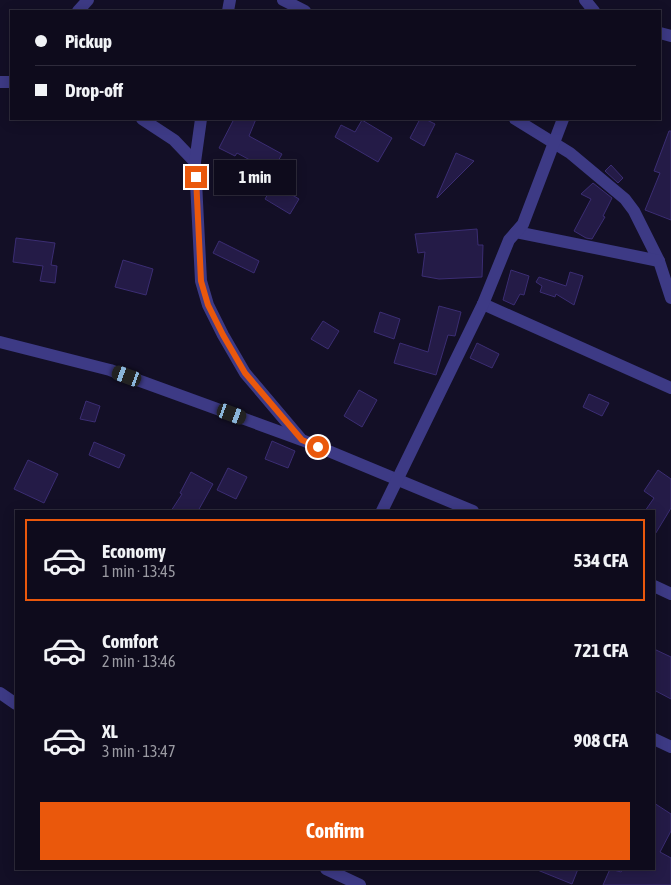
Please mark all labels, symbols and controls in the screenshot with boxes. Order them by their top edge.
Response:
text: Pickup [65,30,112,52]
text: Drop-off [65,79,123,101]
callout: 1 min [214,160,296,194]
route end [185,166,207,188]
text: 1 min [239,168,271,186]
car [110,364,143,388]
car [215,402,248,426]
route start [307,436,329,458]
icon: car [42,538,87,583]
text: Economy [102,540,166,562]
text: 534 CFA [573,549,628,571]
text: 1 min · 13:45 [102,562,175,580]
icon: car [42,628,87,673]
text: Comfort [102,630,158,652]
text: 721 CFA [573,639,628,661]
text: 2 min · 13:46 [102,652,175,670]
icon: car [42,718,87,763]
text: XL [102,720,118,742]
text: 908 CFA [573,729,628,751]
text: 3 min · 13:47 [102,742,175,760]
button: Confirm [40,802,630,860]

